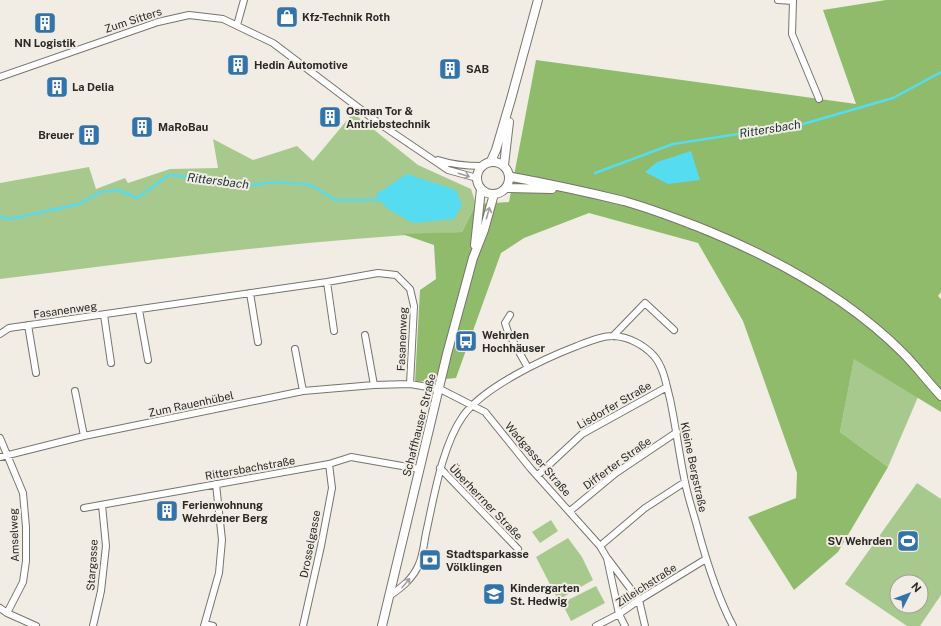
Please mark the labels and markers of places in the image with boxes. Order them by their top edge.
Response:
shop icon: Kfz-Technik Roth [274,4,300,30]
building icon: NN Logistik [32,10,58,36]
place label: Kfz-Technik Roth [302,11,390,23]
place label: NN Logistik [14,37,76,49]
building icon: Hedin Automotive [225,52,251,78]
building icon: SAB [437,56,463,82]
place label: Hedin Automotive [254,59,348,71]
place label: SAB [466,63,489,75]
building icon: La Delia [44,74,70,100]
place label: La Delia [72,81,114,93]
building icon: Osman Tor & Antriebstechnik [317,104,343,130]
place label: Osman Tor & Antriebstechnik [346,105,431,130]
building icon: MaRoBau [129,114,155,140]
place label: MaRoBau [158,121,208,133]
building icon: Breuer [76,122,102,148]
place label: Breuer [38,129,74,141]
bus stop icon: Wehrden Hochhäuser [453,328,479,354]
place label: Wehrden Hochhäuser [482,329,546,354]
building icon: Ferienwohnung Wehrdener Berg [154,498,180,524]
place label: Ferienwohnung Wehrdener Berg [182,499,268,524]
sports icon: SV Wehrden [895,528,921,554]
place label: SV Wehrden [828,535,892,547]
bank icon: Stadtsparkasse Völklingen [417,547,443,573]
place label: Stadtsparkasse Völklingen [446,548,529,573]
school or university icon: Kindergarten St. Hedwig [481,581,507,607]
place label: Kindergarten St. Hedwig [510,582,580,607]

